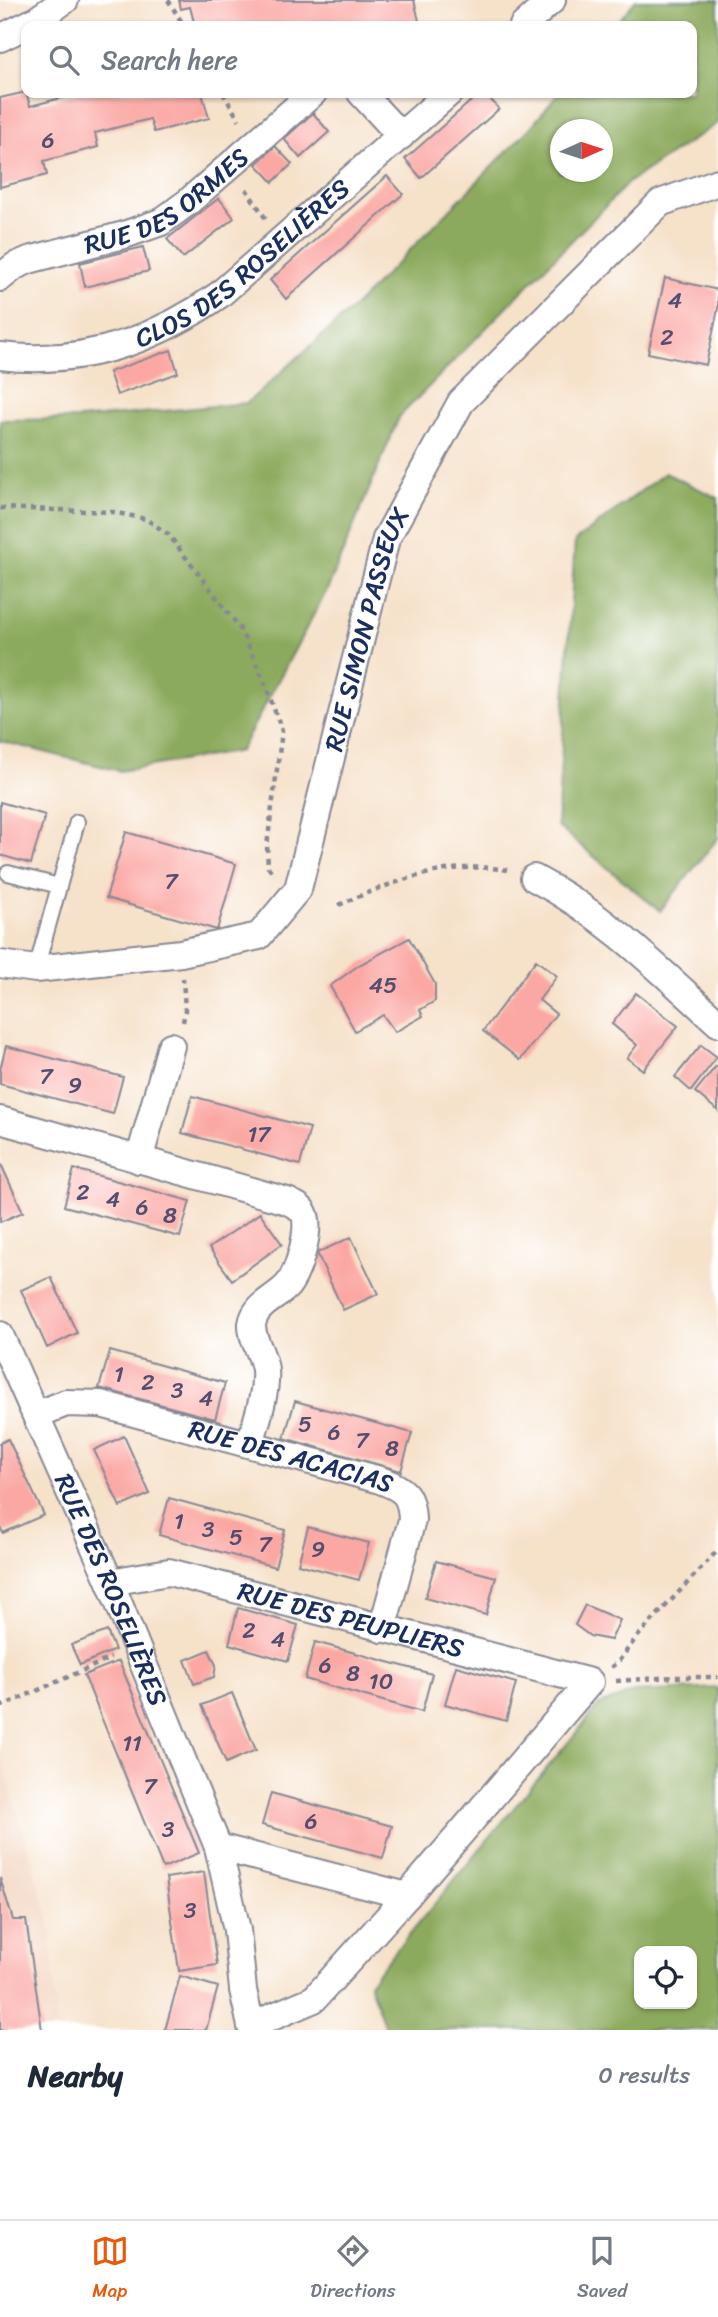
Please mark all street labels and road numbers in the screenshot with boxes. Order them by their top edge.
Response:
street label: RUE DES ORMES [79,136,259,268]
street label: CLOS DES ROSELIÈRES [128,166,361,361]
street label: RUE SIMON PASSEUX [310,498,423,756]
street label: RUE DES ACACIAS [183,1406,401,1506]
street label: RUE DES ROSELIÈRES [41,1466,181,1713]
street label: RUE DES PEUPLIERS [233,1568,469,1671]

